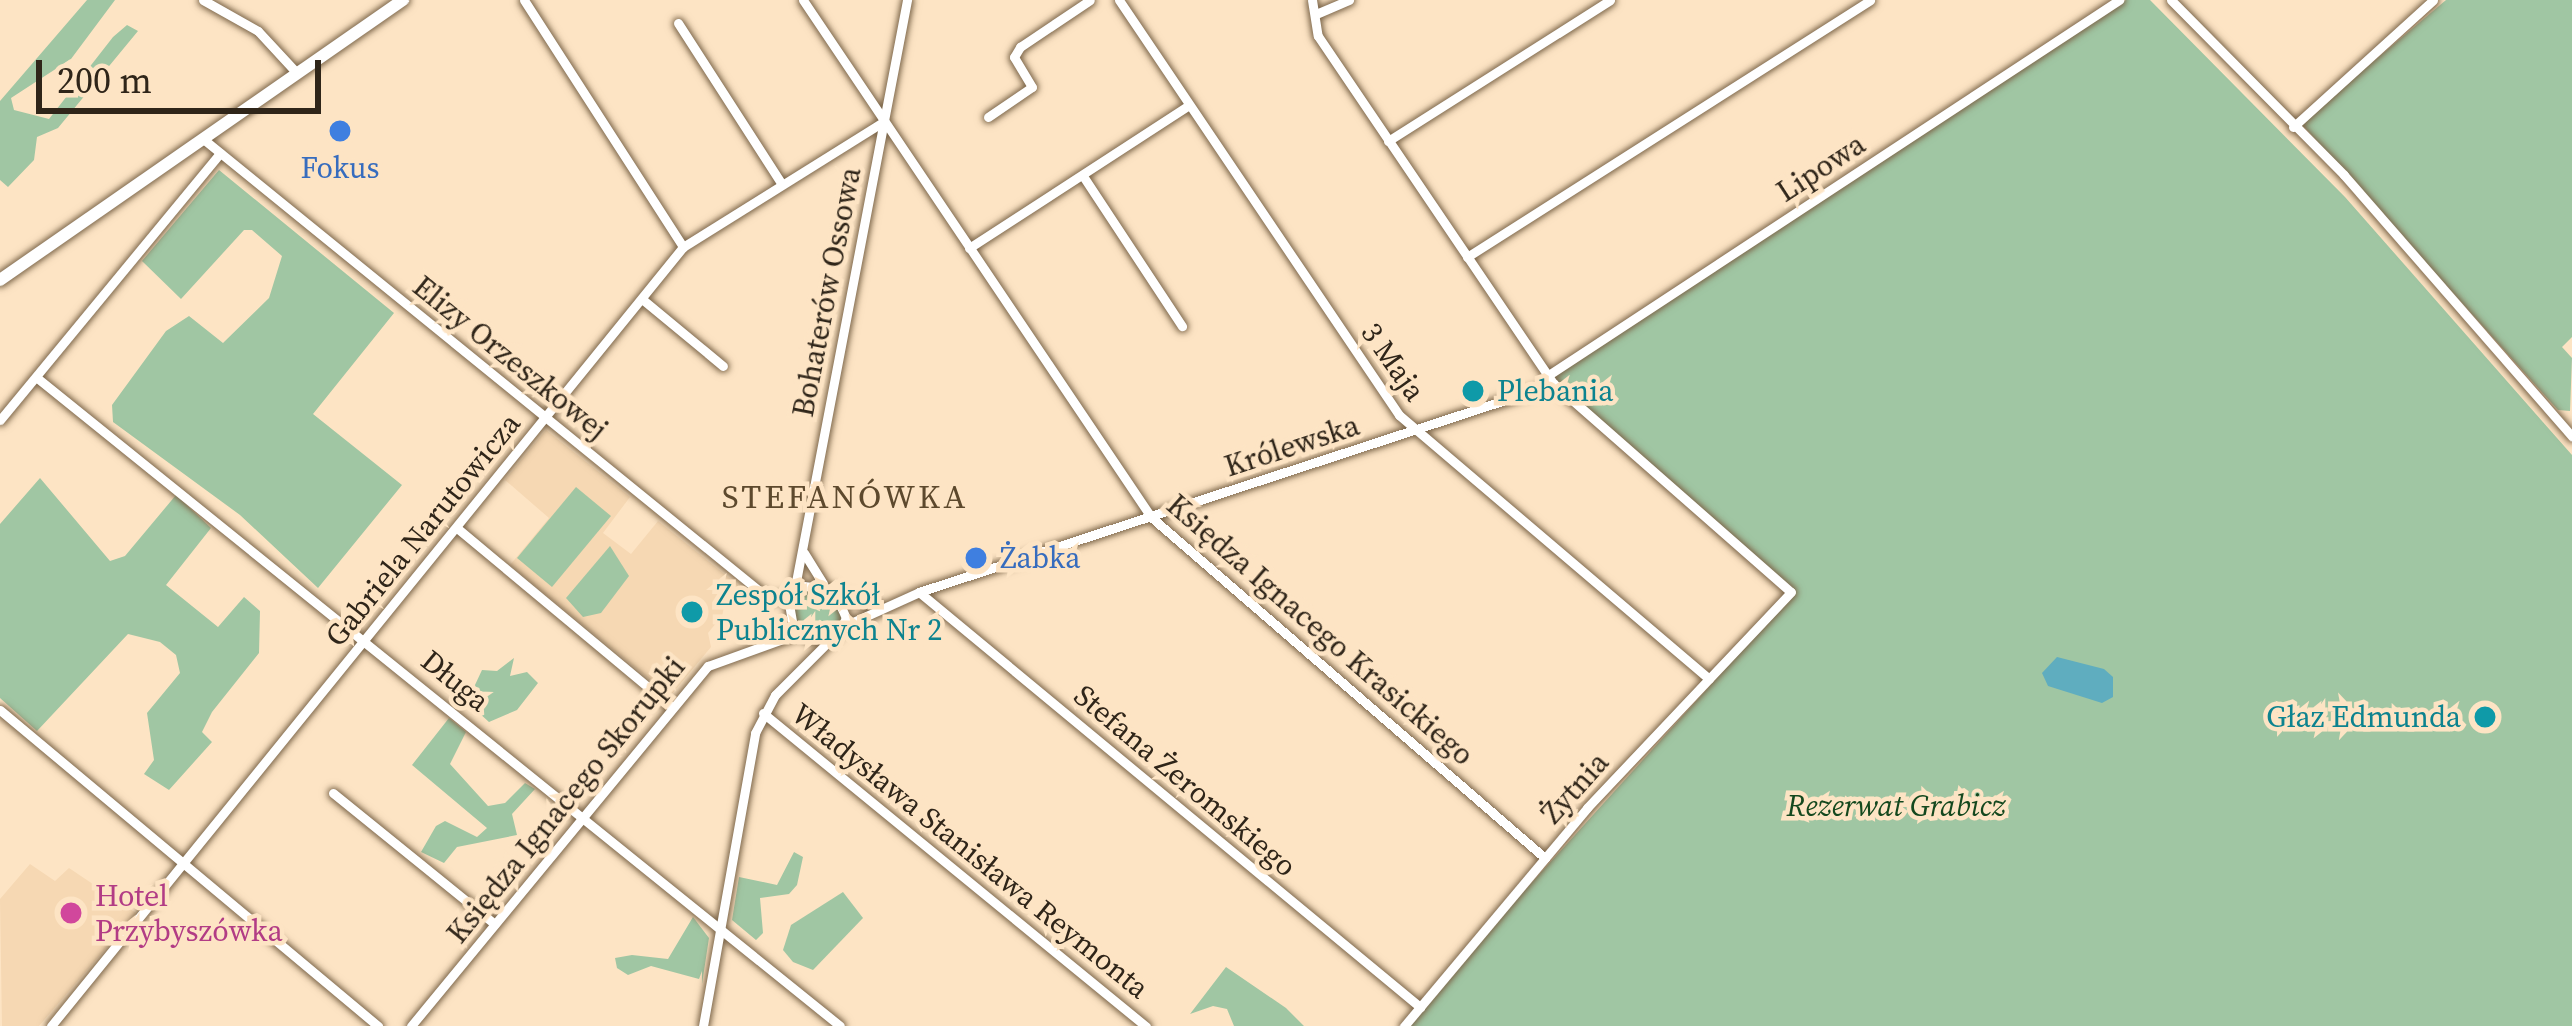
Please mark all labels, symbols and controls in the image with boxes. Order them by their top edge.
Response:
scale bar [42,36,327,110]
text: 200 m [57,56,152,105]
marker: Fokus [327,118,353,144]
street label: Lipowa [1770,126,1872,210]
place label: Fokus [300,150,380,186]
street label: Bohaterów Ossowa [785,164,869,420]
street label: Elizy Orzeszkowej [405,269,615,447]
street label: 3 Maja [1353,316,1433,408]
place label: Plebania [1497,373,1613,409]
marker: Plebania [1460,378,1486,404]
street label: Gabriela Narutowicza [318,406,528,654]
street label: Królewska [1220,407,1364,485]
district label: STEFANÓWKA [722,477,968,517]
street label: Księdza Ignacego Krasickiego [1159,487,1481,773]
place label: Żabka [1000,540,1080,576]
marker: Żabka [963,545,989,571]
place label: Zespół Szkół Publicznych Nr 2 [716,577,942,648]
marker: Zespół Szkół Publicznych Nr 2 [679,599,705,625]
street label: Długa [414,643,496,719]
street label: Księdza Ignacego Skorupki [439,650,693,950]
street label: Stefana Żeromskiego [1067,678,1303,884]
street label: Władysława Stanisława Reymonta [784,696,1156,1006]
place label: Głaz Edmunda [2266,699,2461,735]
marker: Głaz Edmunda [2472,704,2498,730]
street label: Żytnia [1534,745,1616,831]
park label: Rezerwat Grabicz [1787,788,2005,824]
place label: Hotel Przybyszówka [95,878,283,948]
marker: Hotel Przybyszówka [58,900,84,926]

